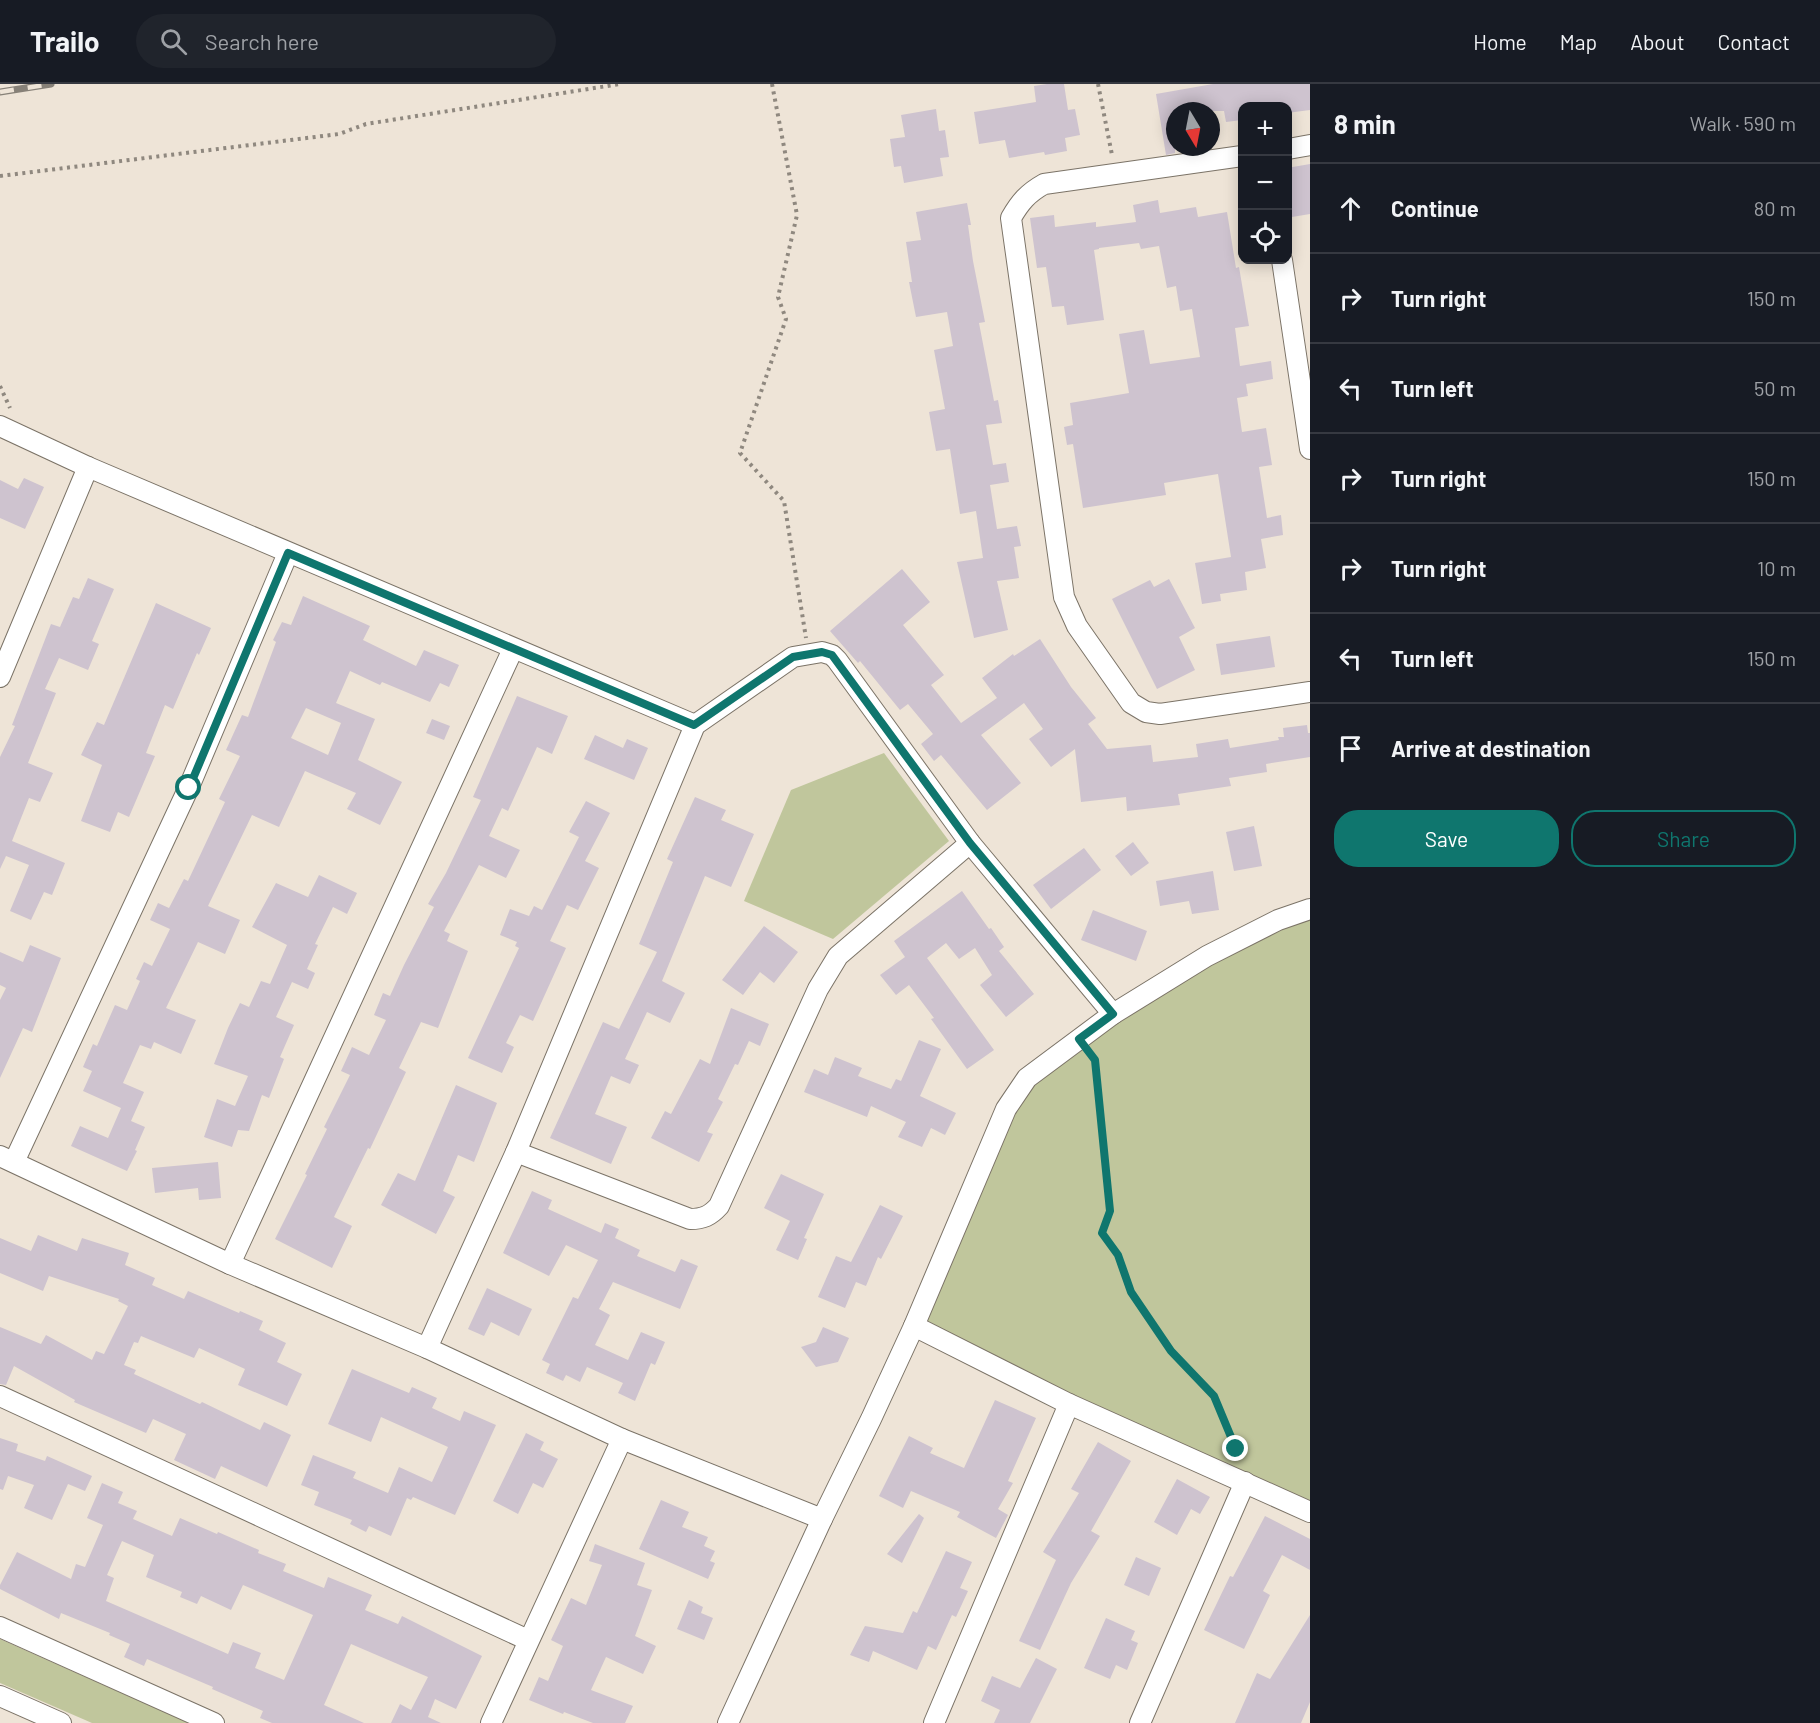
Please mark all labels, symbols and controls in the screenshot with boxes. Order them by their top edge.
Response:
search box [136,14,556,68]
text: Trailo [30,24,100,58]
icon: search [157,25,190,58]
text: Search here [205,28,319,54]
text: Home [1473,29,1527,54]
text: Map [1560,29,1597,54]
text: About [1630,29,1685,54]
text: Contact [1718,29,1790,54]
north arrow [1166,102,1220,156]
map controls [1238,102,1292,264]
button: + [1238,102,1292,156]
text: 8 min [1334,108,1396,139]
text: Walk · 590 m [1690,111,1796,135]
button: − [1238,156,1292,210]
icon: ahead [1334,192,1367,225]
text: Continue [1391,195,1479,221]
text: 80 m [1754,196,1796,220]
button: locate [1238,210,1292,264]
icon: right [1334,282,1367,315]
text: Turn right [1391,285,1486,311]
text: 150 m [1747,286,1796,310]
icon: left [1334,372,1367,405]
text: Turn left [1391,375,1474,401]
text: 50 m [1754,376,1796,400]
icon: right [1334,462,1367,495]
text: Turn right [1391,465,1486,491]
text: 150 m [1747,466,1796,490]
icon: right [1334,552,1367,585]
text: Turn right [1391,555,1486,581]
text: 10 m [1757,556,1796,580]
icon: left [1334,642,1367,675]
text: Turn left [1391,645,1474,671]
text: 150 m [1747,646,1796,670]
icon: arrive [1334,732,1367,765]
text: Arrive at destination [1391,735,1590,761]
route start [175,774,201,800]
button: Save [1334,810,1559,867]
button: Share [1571,810,1796,867]
route end [1222,1435,1248,1461]

